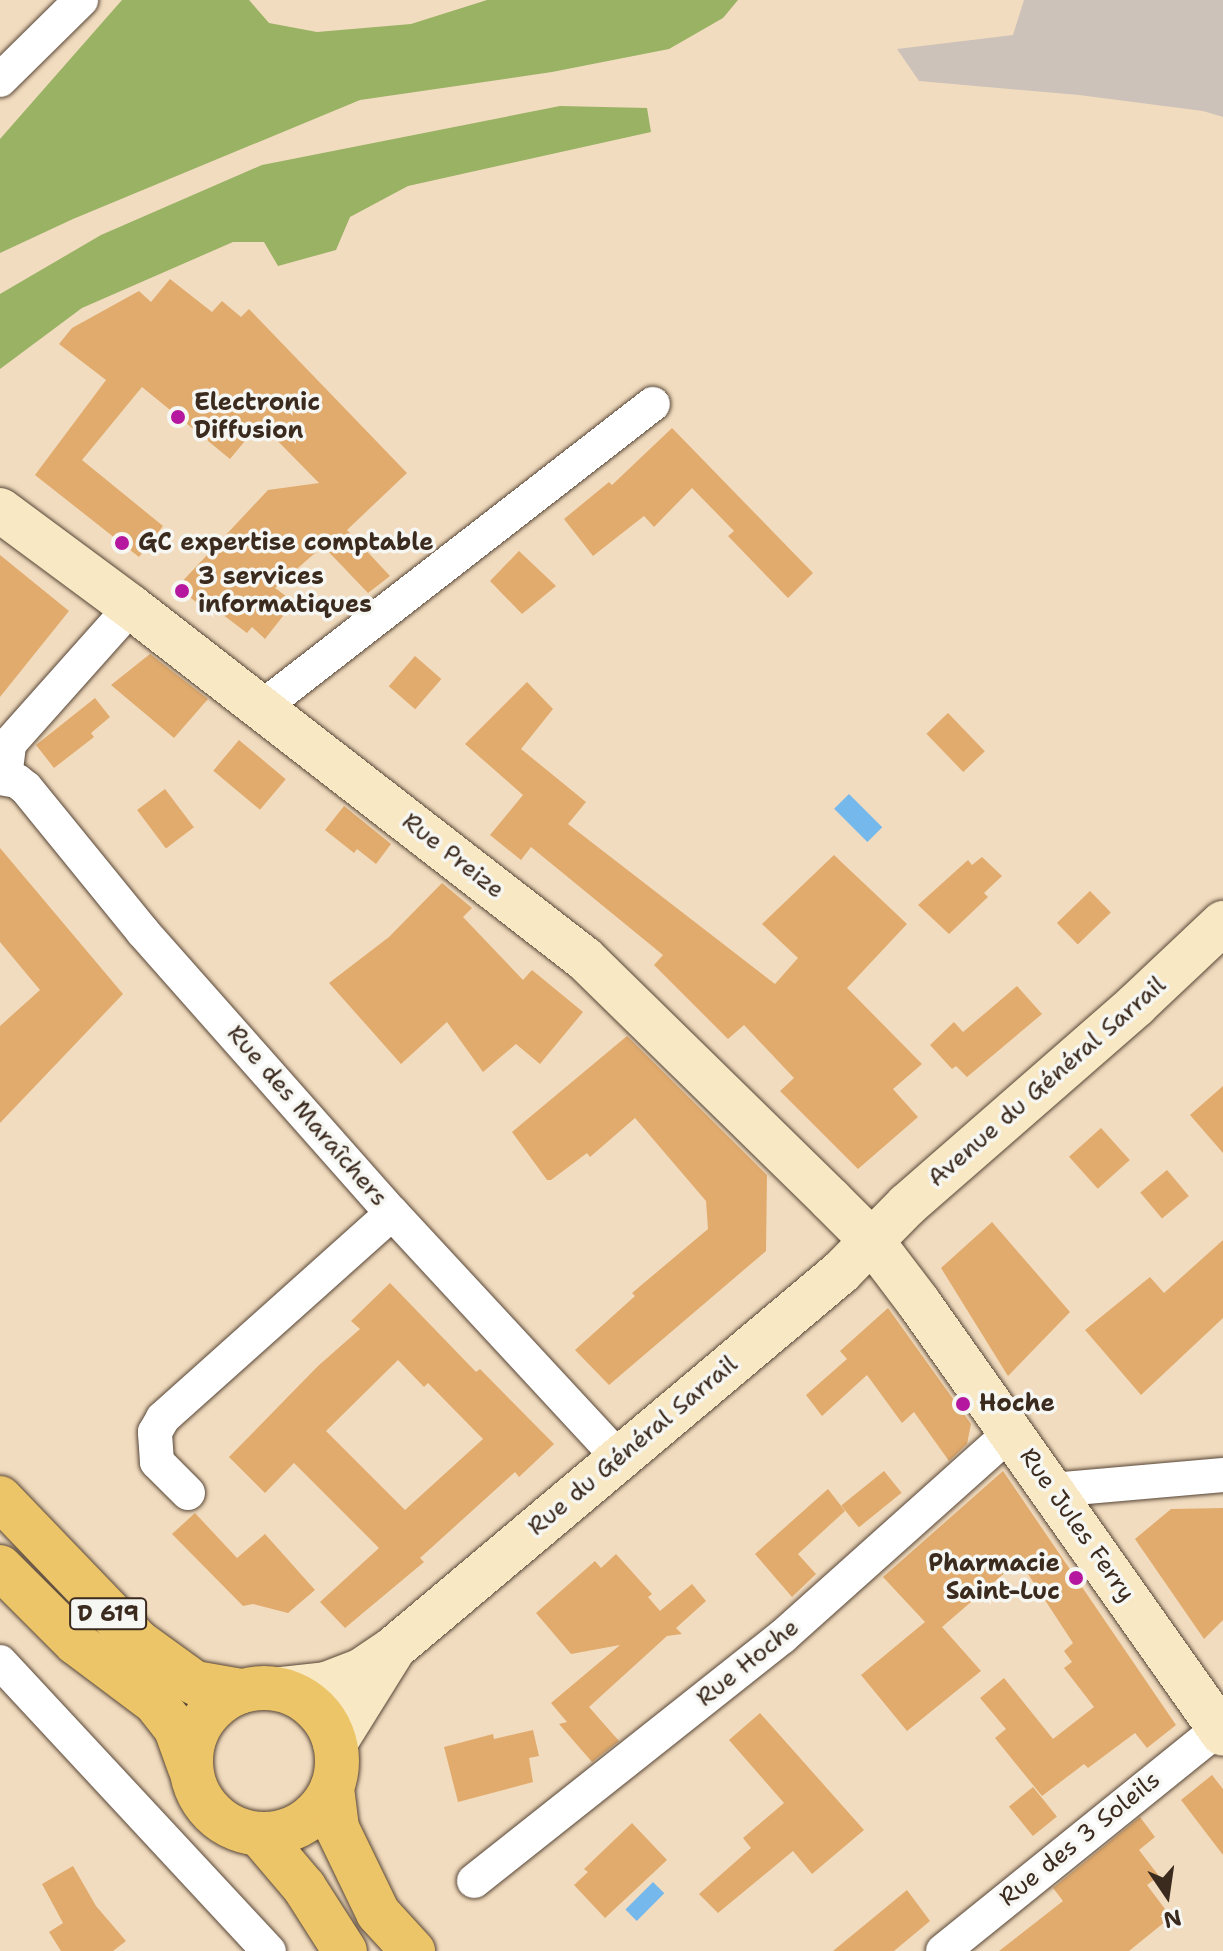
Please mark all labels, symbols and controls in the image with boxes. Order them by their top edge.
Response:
place label: Electronic Diffusion [194,389,320,445]
marker: Electronic Diffusion [169,408,187,426]
place label: GC expertise comptable [138,529,434,557]
marker: GC expertise comptable [113,534,131,552]
place label: 3 services informatiques [198,563,372,619]
marker: 3 services informatiques [173,582,191,600]
street label: Rue Preize [396,807,510,905]
street label: Avenue du Général Sarrail [922,971,1172,1193]
street label: Rue des Maraîchers [221,1020,393,1212]
street label: Rue du Général Sarrail [523,1350,743,1542]
place label: Hoche [979,1390,1055,1418]
marker: Hoche [954,1395,972,1413]
street label: Rue Jules Ferry [1013,1443,1141,1607]
place label: Pharmacie Saint-Luc [928,1550,1060,1606]
marker: Pharmacie Saint-Luc [1067,1569,1085,1587]
road number: D 619 [68,1596,148,1632]
street label: Rue Hoche [691,1613,805,1713]
street label: Rue des 3 Soleils [994,1765,1166,1913]
north arrow [1127,1855,1207,1935]
text: N [1161,1903,1184,1935]

